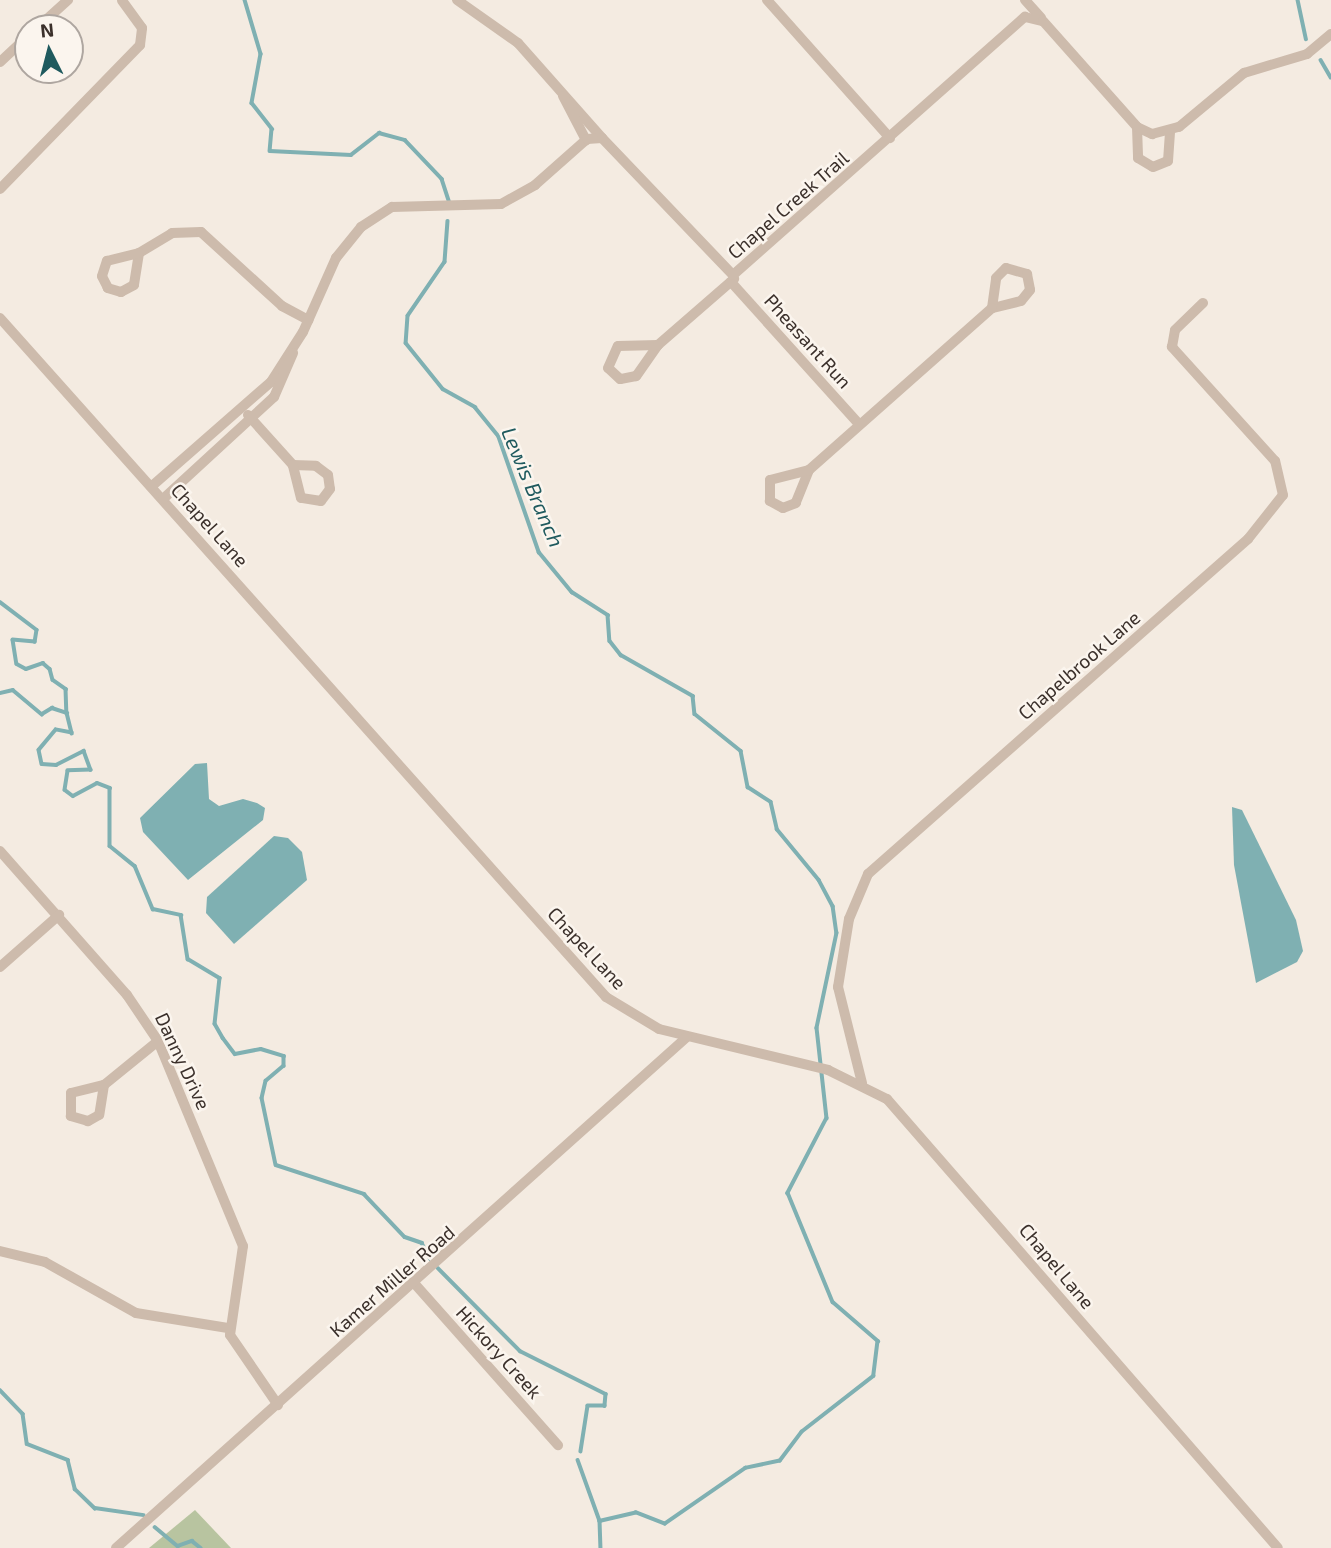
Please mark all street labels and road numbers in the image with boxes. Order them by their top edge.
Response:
street label: Chapel Creek Trail [723,146,853,264]
street label: Pheasant Run [760,289,856,393]
street label: Chapel Lane [166,478,254,572]
street label: Chapelbrook Lane [1013,606,1145,724]
street label: Chapel Lane [543,902,631,994]
street label: Danny Drive [151,1009,215,1113]
street label: Chapel Lane [1015,1219,1099,1313]
street label: Kamer Miller Road [325,1220,459,1342]
street label: Hickory Creek [451,1301,547,1403]

